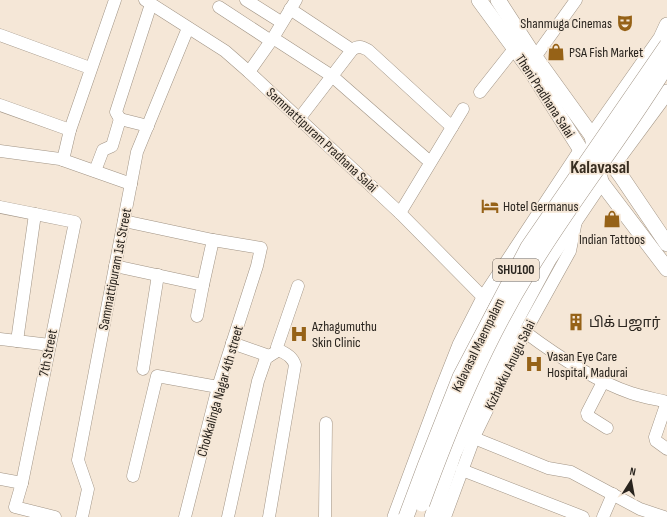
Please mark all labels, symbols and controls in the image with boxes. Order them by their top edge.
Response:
theatre icon: Shanmuga Cinemas [615,13,635,33]
place label: Shanmuga Cinemas [520,15,612,32]
shop icon: PSA Fish Market [546,42,566,62]
place label: PSA Fish Market [569,44,643,61]
street label: Theni Pradhana Salai [512,51,578,141]
street label: Sammattipuram Pradhana Salai [263,84,381,196]
district label: Kalavasal [570,157,630,178]
hotel icon: Hotel Germanus [480,196,500,216]
place label: Hotel Germanus [503,198,578,215]
street label: Sammattipuram 1st Street [95,207,135,331]
shop icon: Indian Tattoos [602,209,622,229]
place label: Indian Tattoos [579,231,645,248]
road number: SHU100 [493,259,539,281]
street label: Kalavasal Maempalam [448,296,508,394]
building icon: பிக் பஜார் [566,312,586,332]
place label: பிக் பஜார் [589,314,660,332]
street label: Kizhakku Anugu Salai [481,317,539,413]
place label: Azhagumuthu Skin Clinic [311,318,377,351]
street label: Chokkalinga Nagar 4th street [193,323,247,459]
hospital icon: Azhagumuthu Skin Clinic [289,324,309,344]
street label: 7th Street [35,328,61,378]
place label: Vasan Eye Care Hospital, Madurai [547,348,628,381]
hospital icon: Vasan Eye Care Hospital, Madurai [524,354,544,374]
north arrow [611,461,651,501]
text: N [629,465,637,479]

